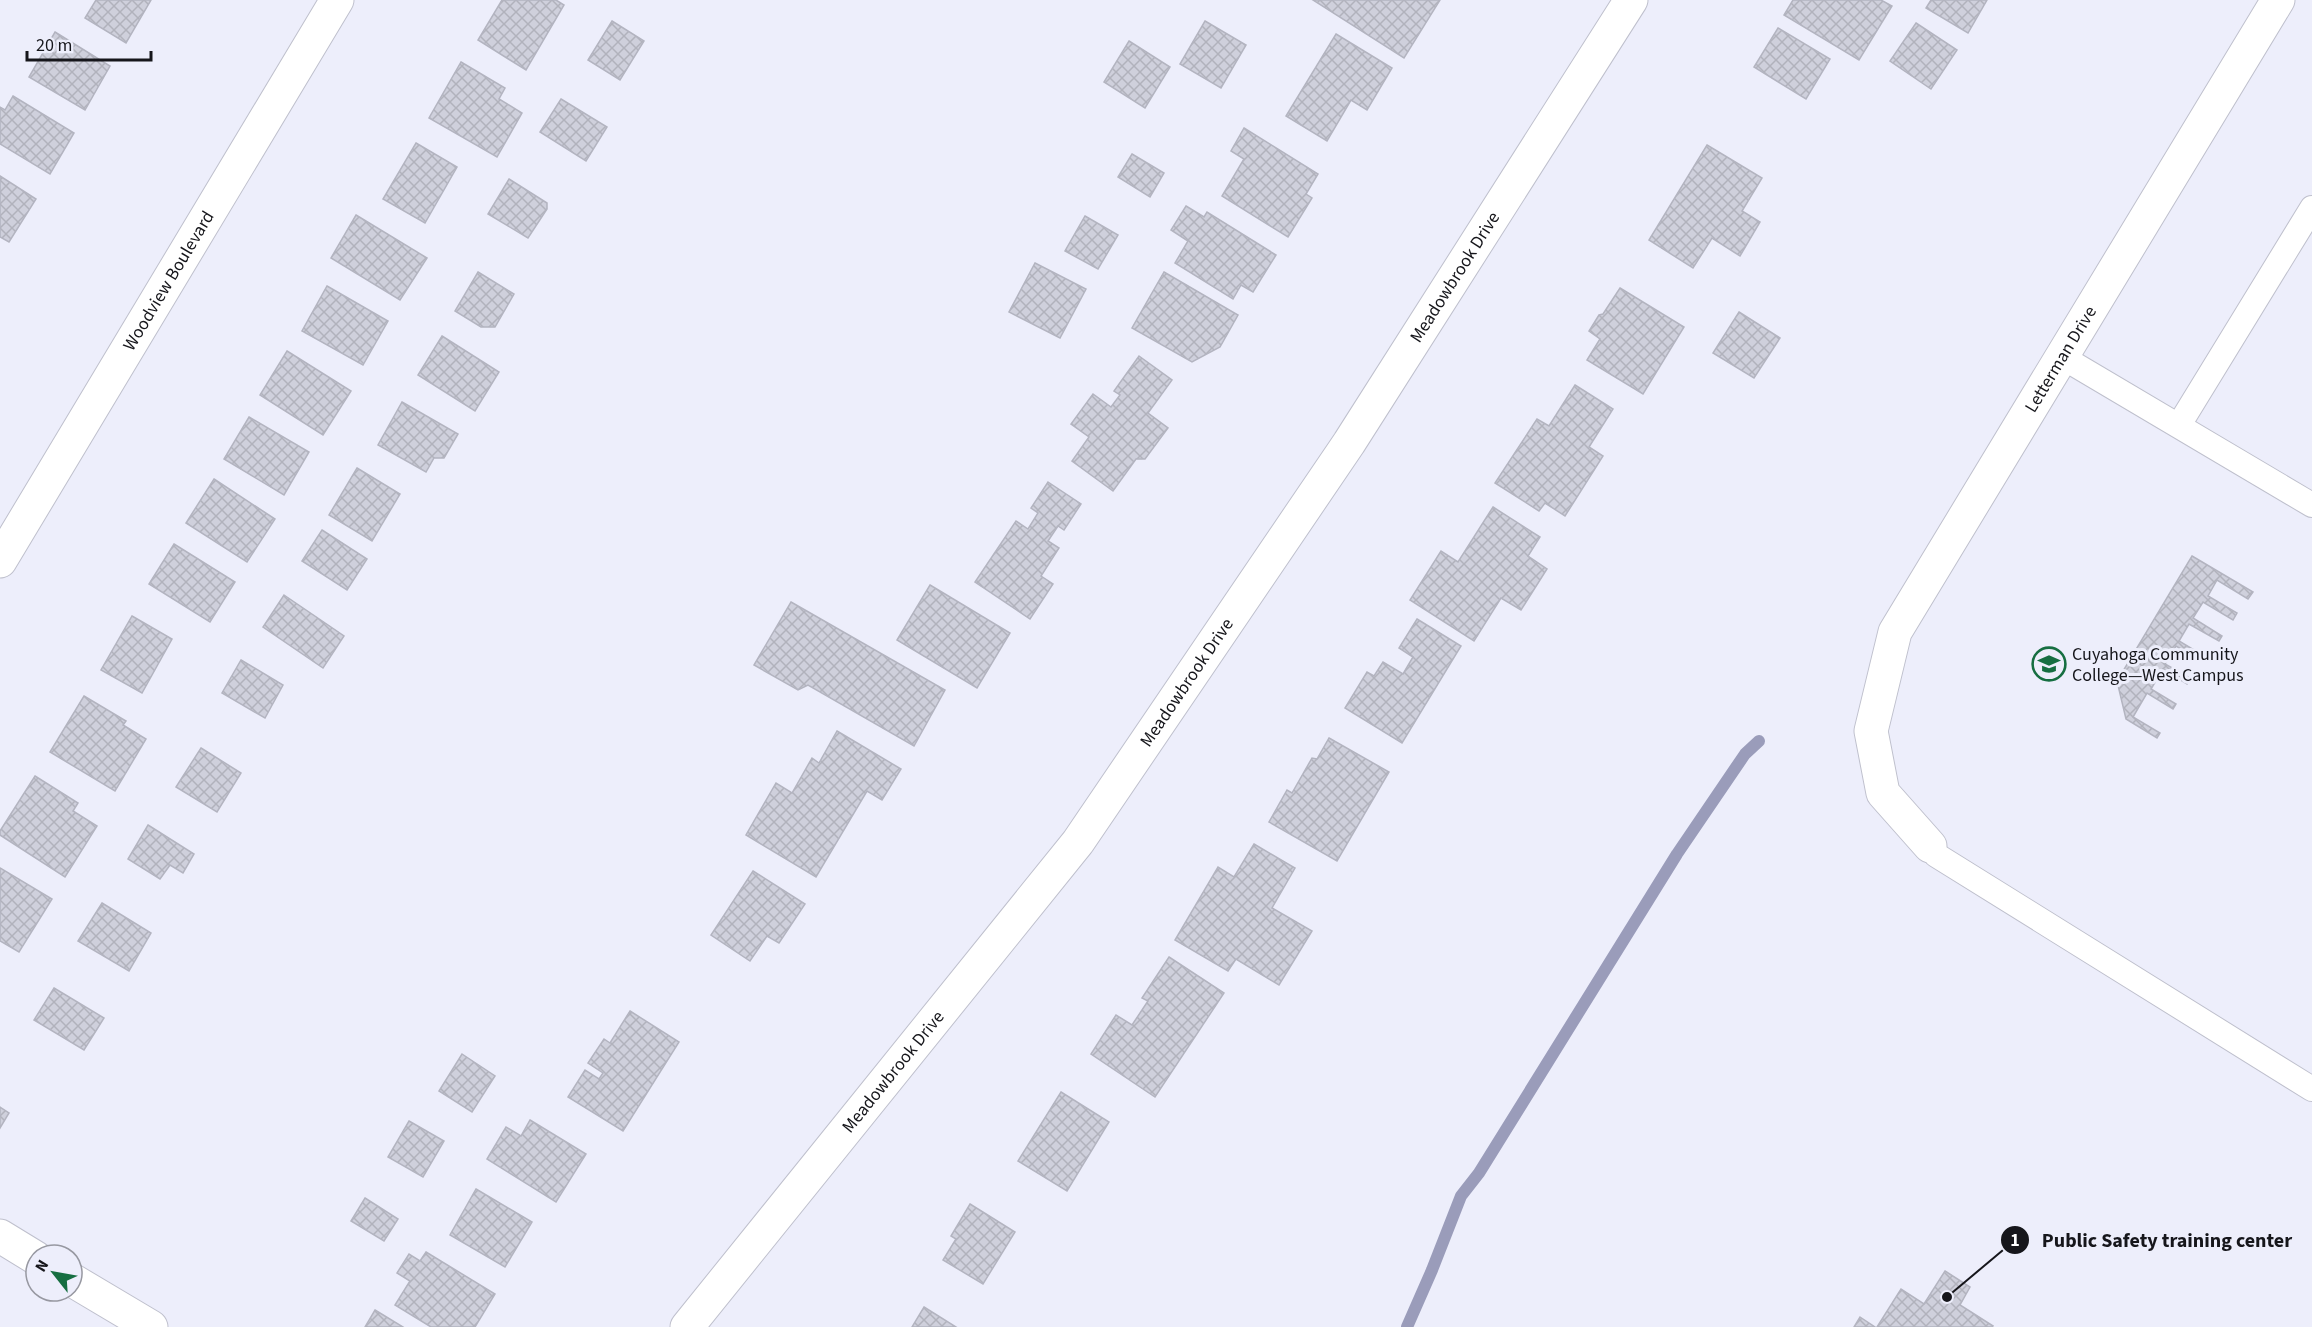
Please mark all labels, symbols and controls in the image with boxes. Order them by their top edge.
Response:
scale bar [27,24,152,62]
text: 20 m [36,33,72,58]
street label: Woodview Boulevard [117,206,220,356]
street label: Meadowbrook Drive [1404,207,1506,348]
street label: Letterman Drive [2019,301,2103,417]
street label: Meadowbrook Drive [1134,613,1240,752]
place label: Cuyahoga Community College—West Campus [2072,642,2244,688]
school or university icon: Cuyahoga Community College—West Campus [2031,646,2067,682]
street label: Meadowbrook Drive [836,1005,950,1138]
callout: Public Safety training center [2000,1221,2304,1259]
text: Public Safety training center [2042,1227,2292,1255]
text: 1 [2010,1228,2020,1253]
north arrow [24,1243,84,1303]
text: N [30,1256,54,1276]

